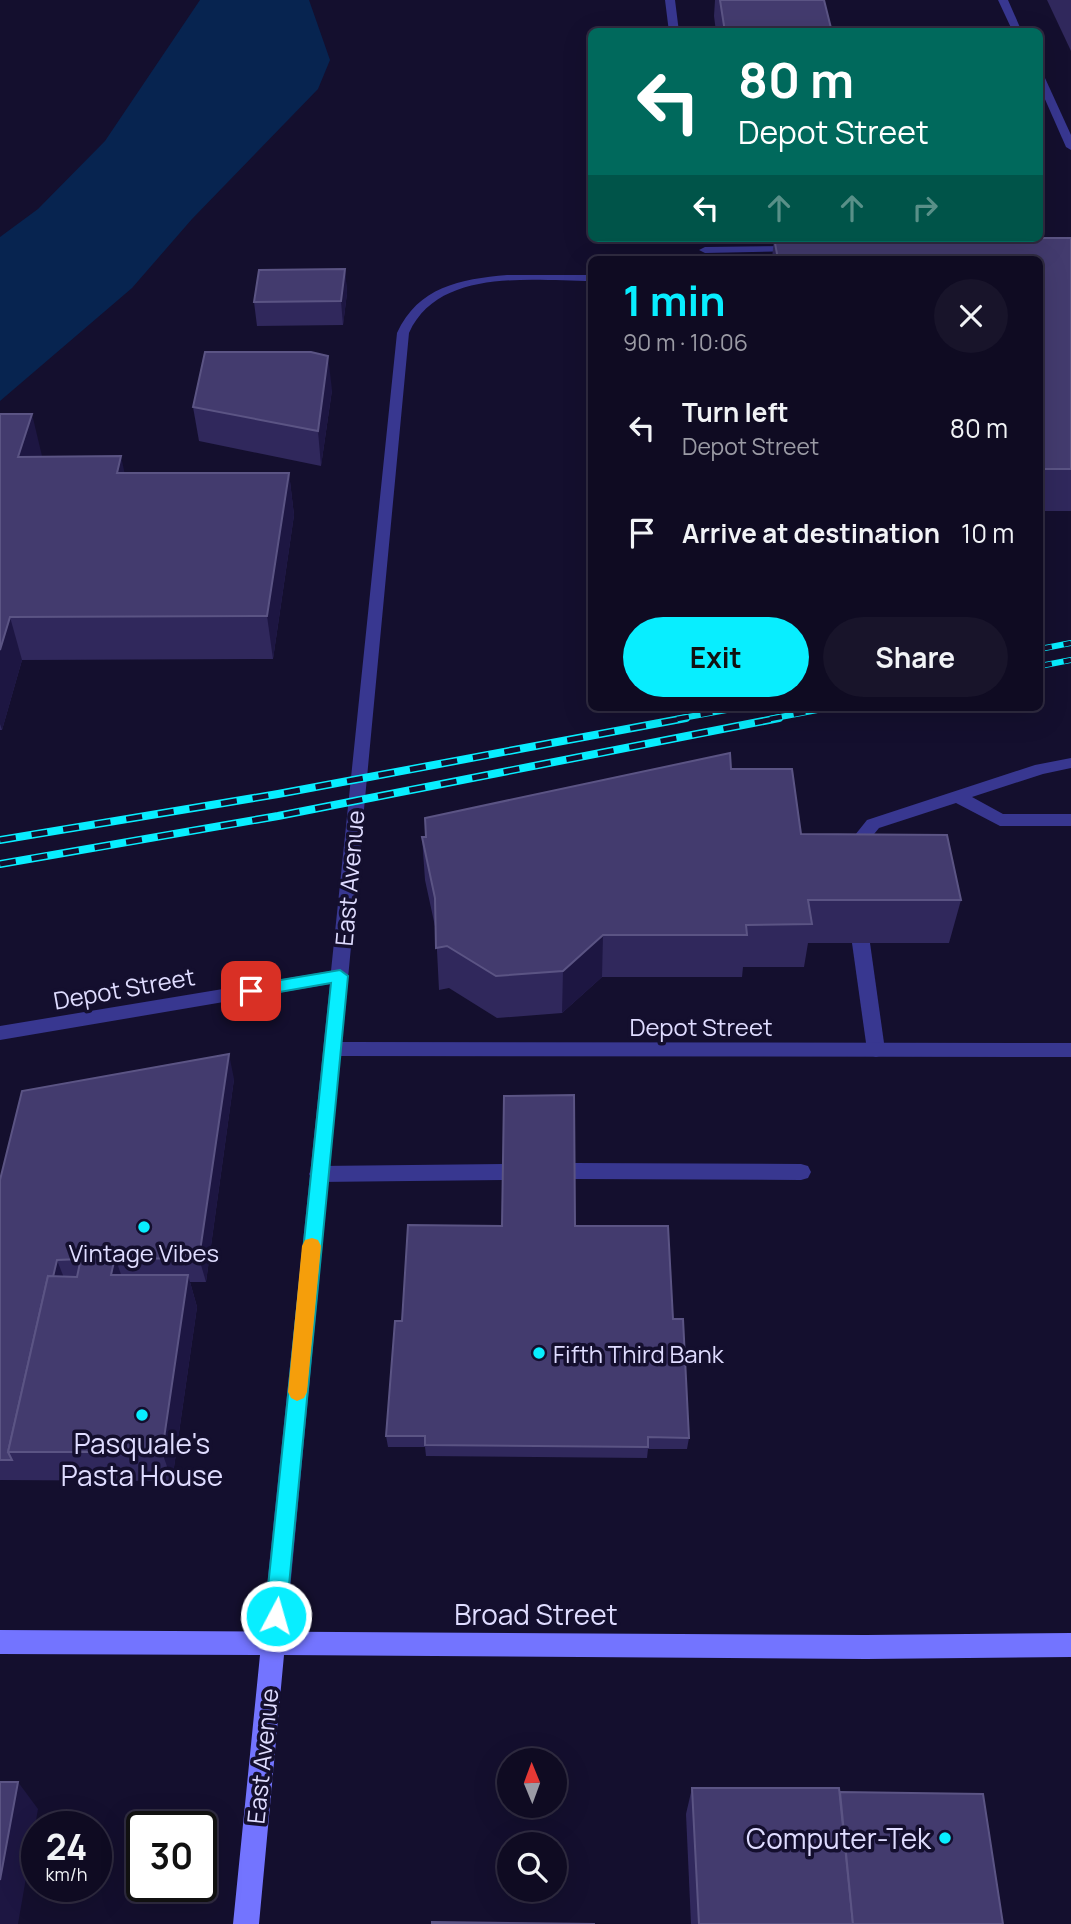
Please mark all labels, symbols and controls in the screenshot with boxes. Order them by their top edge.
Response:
text: 80 m [738,46,854,113]
icon: left [623,56,714,147]
text: Depot Street [738,110,929,154]
icon: left [687,189,725,227]
icon: ahead [760,189,798,227]
icon: ahead [833,189,871,227]
icon: right [906,189,944,227]
text: 1 min [623,271,726,329]
button: close [934,279,1008,353]
text: 90 m · 10:06 [623,326,748,358]
text: Turn left [682,394,789,430]
icon: left [623,409,661,447]
text: 80 m [950,410,1008,446]
text: Depot Street [682,430,819,462]
icon: arrive [623,514,661,552]
text: Arrive at destination [682,515,940,551]
text: 10 m [961,515,1014,551]
button: Exit [623,617,809,697]
button: Share [823,617,1008,697]
street label: East Avenue [327,809,371,947]
street label: Depot Street [51,959,197,1017]
pin [221,961,281,1021]
icon: arrive [232,972,270,1010]
street label: Depot Street [629,1010,773,1043]
marker: Vintage Vibes [136,1219,152,1235]
place label: Vintage Vibes [69,1236,219,1269]
place label: Fifth Third Bank [553,1337,725,1370]
marker: Fifth Third Bank [531,1345,547,1361]
marker: Pasquale's Pasta House [134,1407,150,1423]
place label: Pasquale's Pasta House [61,1424,223,1494]
position arrow [239,1579,313,1653]
street label: Broad Street [454,1595,618,1633]
street label: East Avenue [238,1687,286,1825]
north arrow [497,1748,567,1818]
map controls [497,1748,567,1902]
speed limit sign: 30 [126,1811,217,1902]
place label: Computer-Tek [746,1819,932,1857]
text: 24 [46,1823,87,1871]
marker: Computer-Tek [937,1830,953,1846]
button: search [497,1832,567,1902]
text: km/h [46,1862,87,1886]

